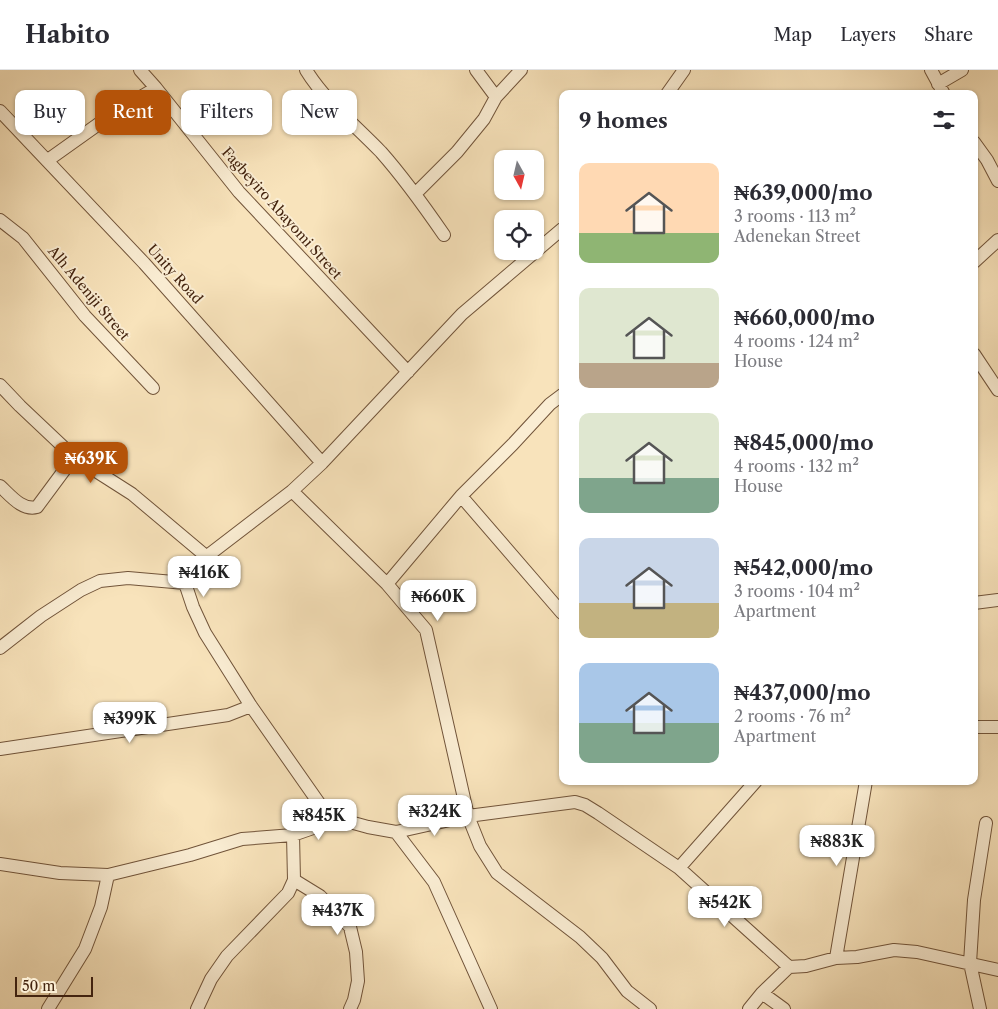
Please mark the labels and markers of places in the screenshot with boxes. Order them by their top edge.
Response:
pin: ₦639K [56,442,126,484]
pin: ₦416K [169,556,239,598]
pin: ₦660K [403,580,473,622]
pin: ₦399K [95,702,165,744]
pin: ₦324K [400,794,470,837]
pin: ₦845K [284,798,354,841]
pin: ₦883K [802,824,872,867]
pin: ₦542K [690,886,760,928]
pin: ₦437K [303,894,373,936]

